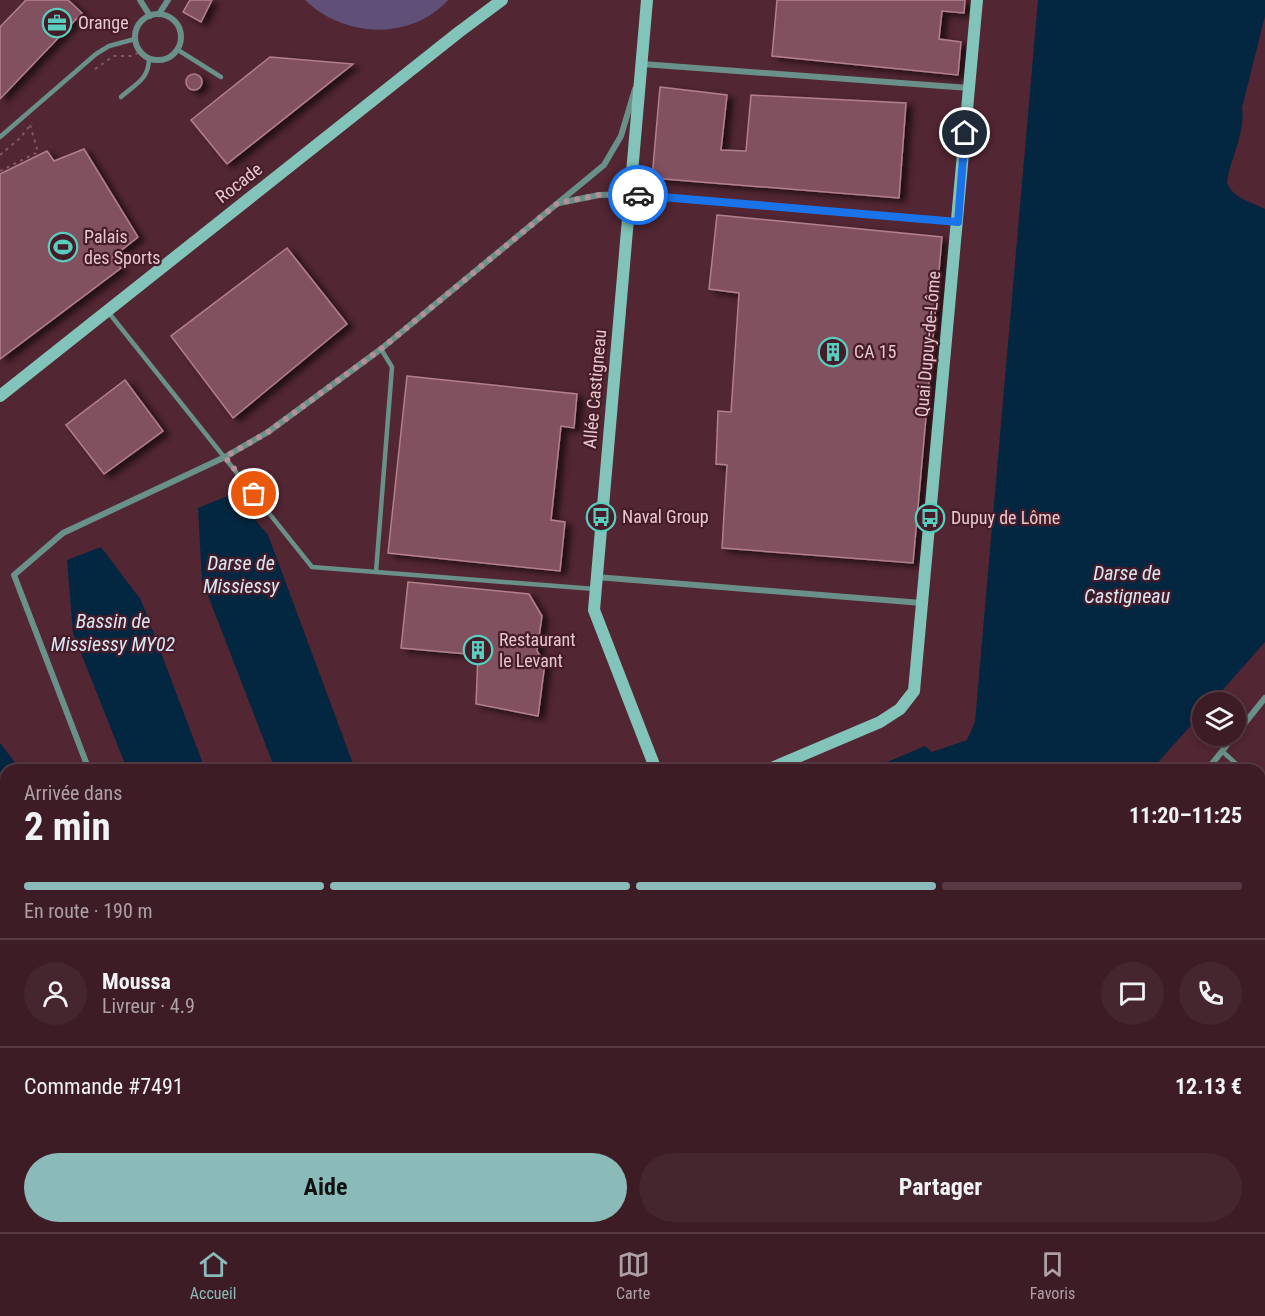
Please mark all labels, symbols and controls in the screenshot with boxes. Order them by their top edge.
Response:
office icon: Orange [41,7,73,39]
place label: Orange [78,12,129,33]
pin [939,107,990,158]
icon: home [948,116,981,149]
street label: Rocade [211,158,266,207]
courier [608,165,668,225]
icon: car [622,179,655,212]
place label: Palais des Sports [84,226,160,268]
sports icon: Palais des Sports [47,231,79,263]
street label: Quai Dupuy-de-Lôme [911,270,944,418]
street label: Allée Castigneau [579,329,610,449]
building icon: CA 15 [817,336,849,368]
place label: CA 15 [854,341,897,362]
pin [228,468,279,519]
icon: bag [237,477,270,510]
bus stop icon: Naval Group [585,501,617,533]
bus stop icon: Dupuy de Lôme [914,502,946,534]
place label: Naval Group [622,506,709,527]
place label: Dupuy de Lôme [951,507,1060,528]
water label: Darse de Missiessy [203,551,280,598]
water label: Darse de Castigneau [1084,561,1170,608]
water label: Bassin de Missiessy MY02 [51,609,176,656]
place label: Restaurant le Levant [499,629,576,671]
building icon: Restaurant le Levant [462,634,494,666]
map controls [1192,692,1246,746]
button: layers [1192,692,1246,746]
text: Arrivée dans [24,781,122,805]
text: 11:20–11:25 [1129,803,1242,828]
text: 2 min [24,804,111,850]
text: En route · 190 m [24,899,152,923]
button: person [24,962,87,1025]
button: chat [1101,962,1164,1025]
button: phone [1179,962,1242,1025]
text: Moussa [102,969,171,994]
text: Livreur · 4.9 [102,994,195,1018]
text: Commande #7491 [24,1074,184,1099]
text: 12.13 € [1175,1074,1242,1099]
button: Aide [24,1153,627,1222]
button: Partager [639,1153,1242,1222]
tab: Accueil [190,1248,236,1303]
tab: Carte [616,1248,650,1303]
tab: Favoris [1030,1248,1075,1303]

